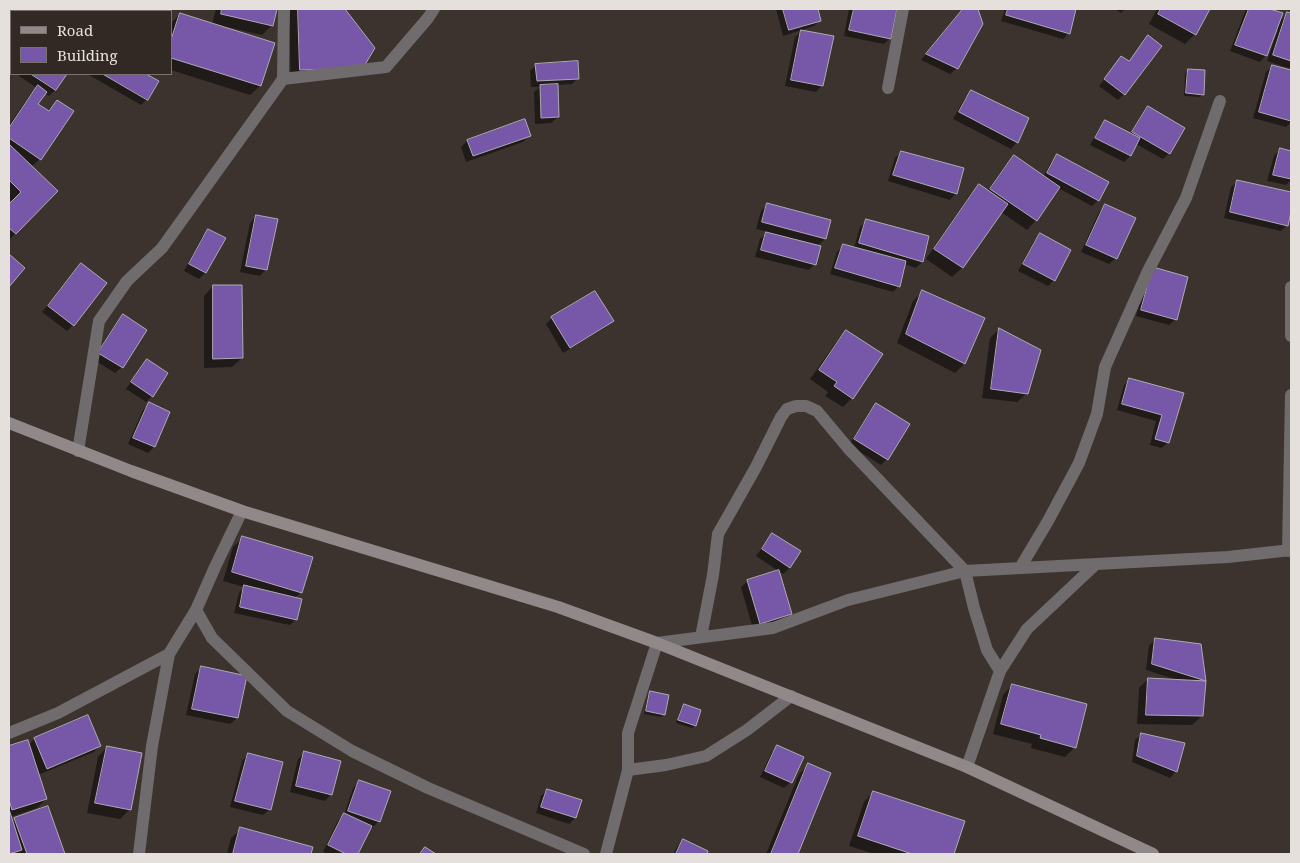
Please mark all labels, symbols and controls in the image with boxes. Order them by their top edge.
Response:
legend [10,10,172,75]
text: Road [57,20,93,40]
text: Building [57,45,118,65]

